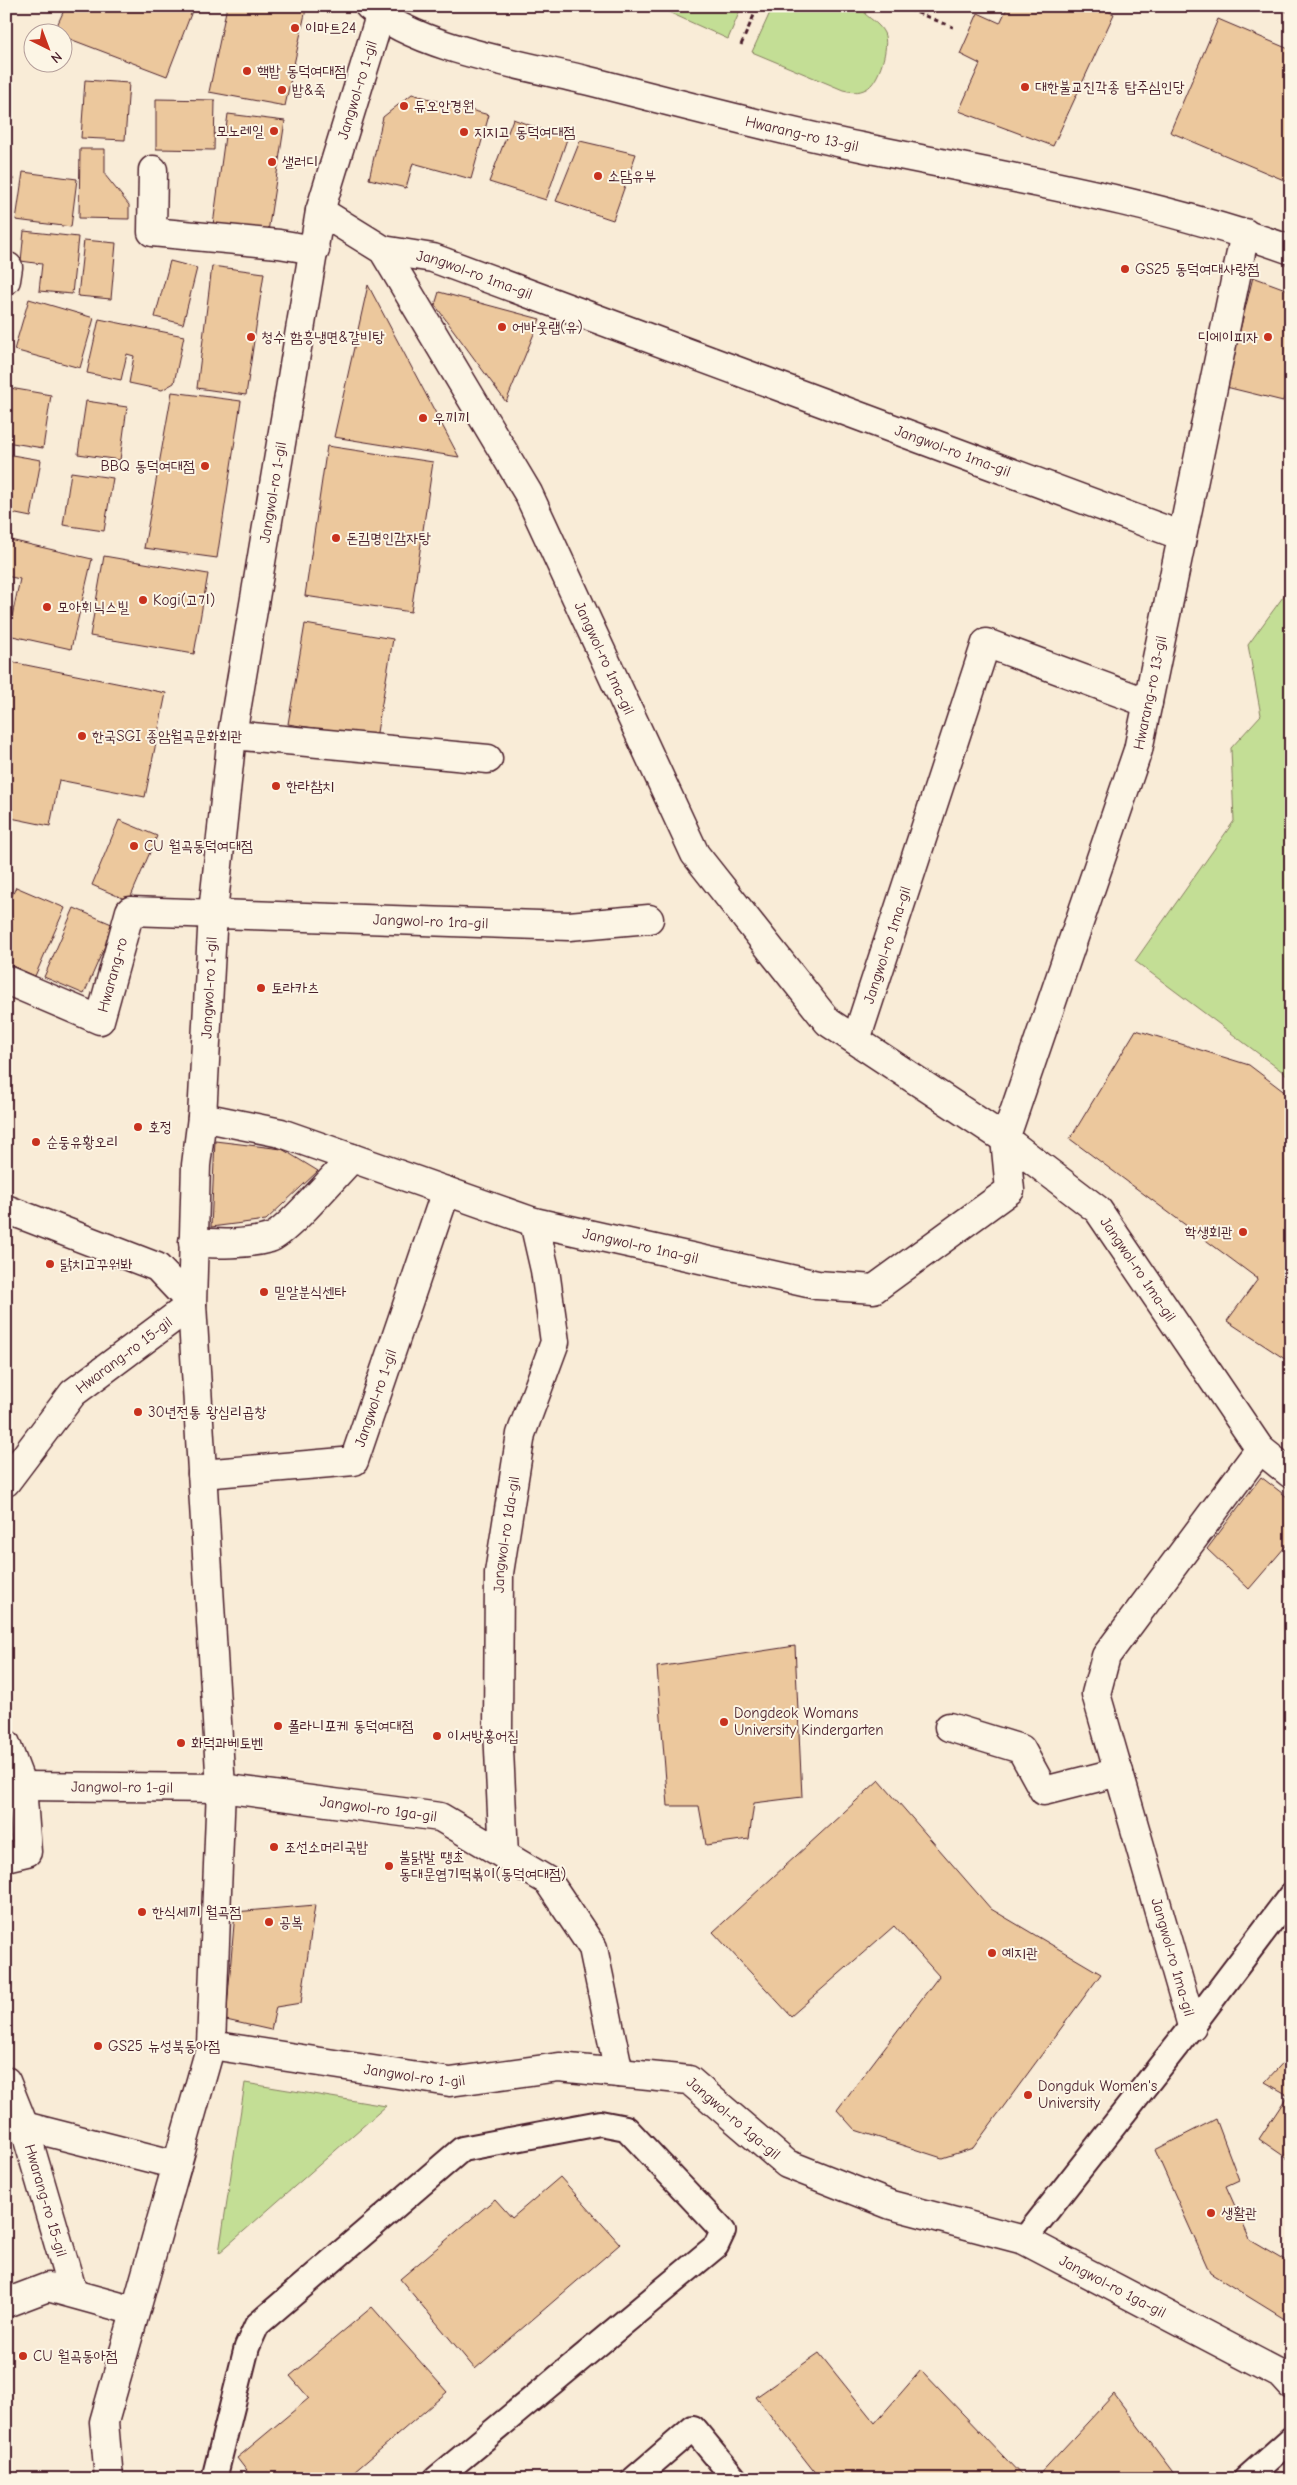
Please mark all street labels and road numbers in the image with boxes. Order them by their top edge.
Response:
street label: Jangwol-ro 1-gil [334,38,381,141]
street label: Hwarang-ro 13-gil [743,112,860,155]
street label: Jangwol-ro 1ma-gil [415,246,535,303]
street label: Jangwol-ro 1ma-gil [892,421,1013,481]
street label: Jangwol-ro 1-gil [255,440,290,544]
street label: Jangwol-ro 1ma-gil [571,599,638,717]
street label: Hwarang-ro 13-gil [1129,634,1170,751]
street label: Jangwol-ro 1ma-gil [860,884,915,1006]
street label: Jangwol-ro 1ra-gil [373,910,489,932]
street label: Hwarang-ro [94,935,131,1014]
street label: Jangwol-ro 1-gil [197,936,221,1039]
street label: Jangwol-ro 1ma-gil [1096,1214,1180,1325]
street label: Jangwol-ro 1na-gil [581,1224,700,1267]
street label: Hwarang-ro 15-gil [72,1313,176,1397]
street label: Jangwol-ro 1-gil [350,1347,400,1449]
street label: Jangwol-ro 1da-gil [490,1475,523,1593]
street label: Jangwol-ro 1-gil [71,1777,173,1797]
street label: Jangwol-ro 1ga-gil [319,1792,438,1826]
street label: Jangwol-ro 1ma-gil [1148,1896,1198,2018]
street label: Jangwol-ro 1-gil [363,2060,466,2091]
street label: Jangwol-ro 1ga-gil [683,2073,784,2163]
street label: Hwarang-ro 15-gil [21,2142,71,2259]
street label: Jangwol-ro 1ga-gil [1056,2251,1169,2322]

